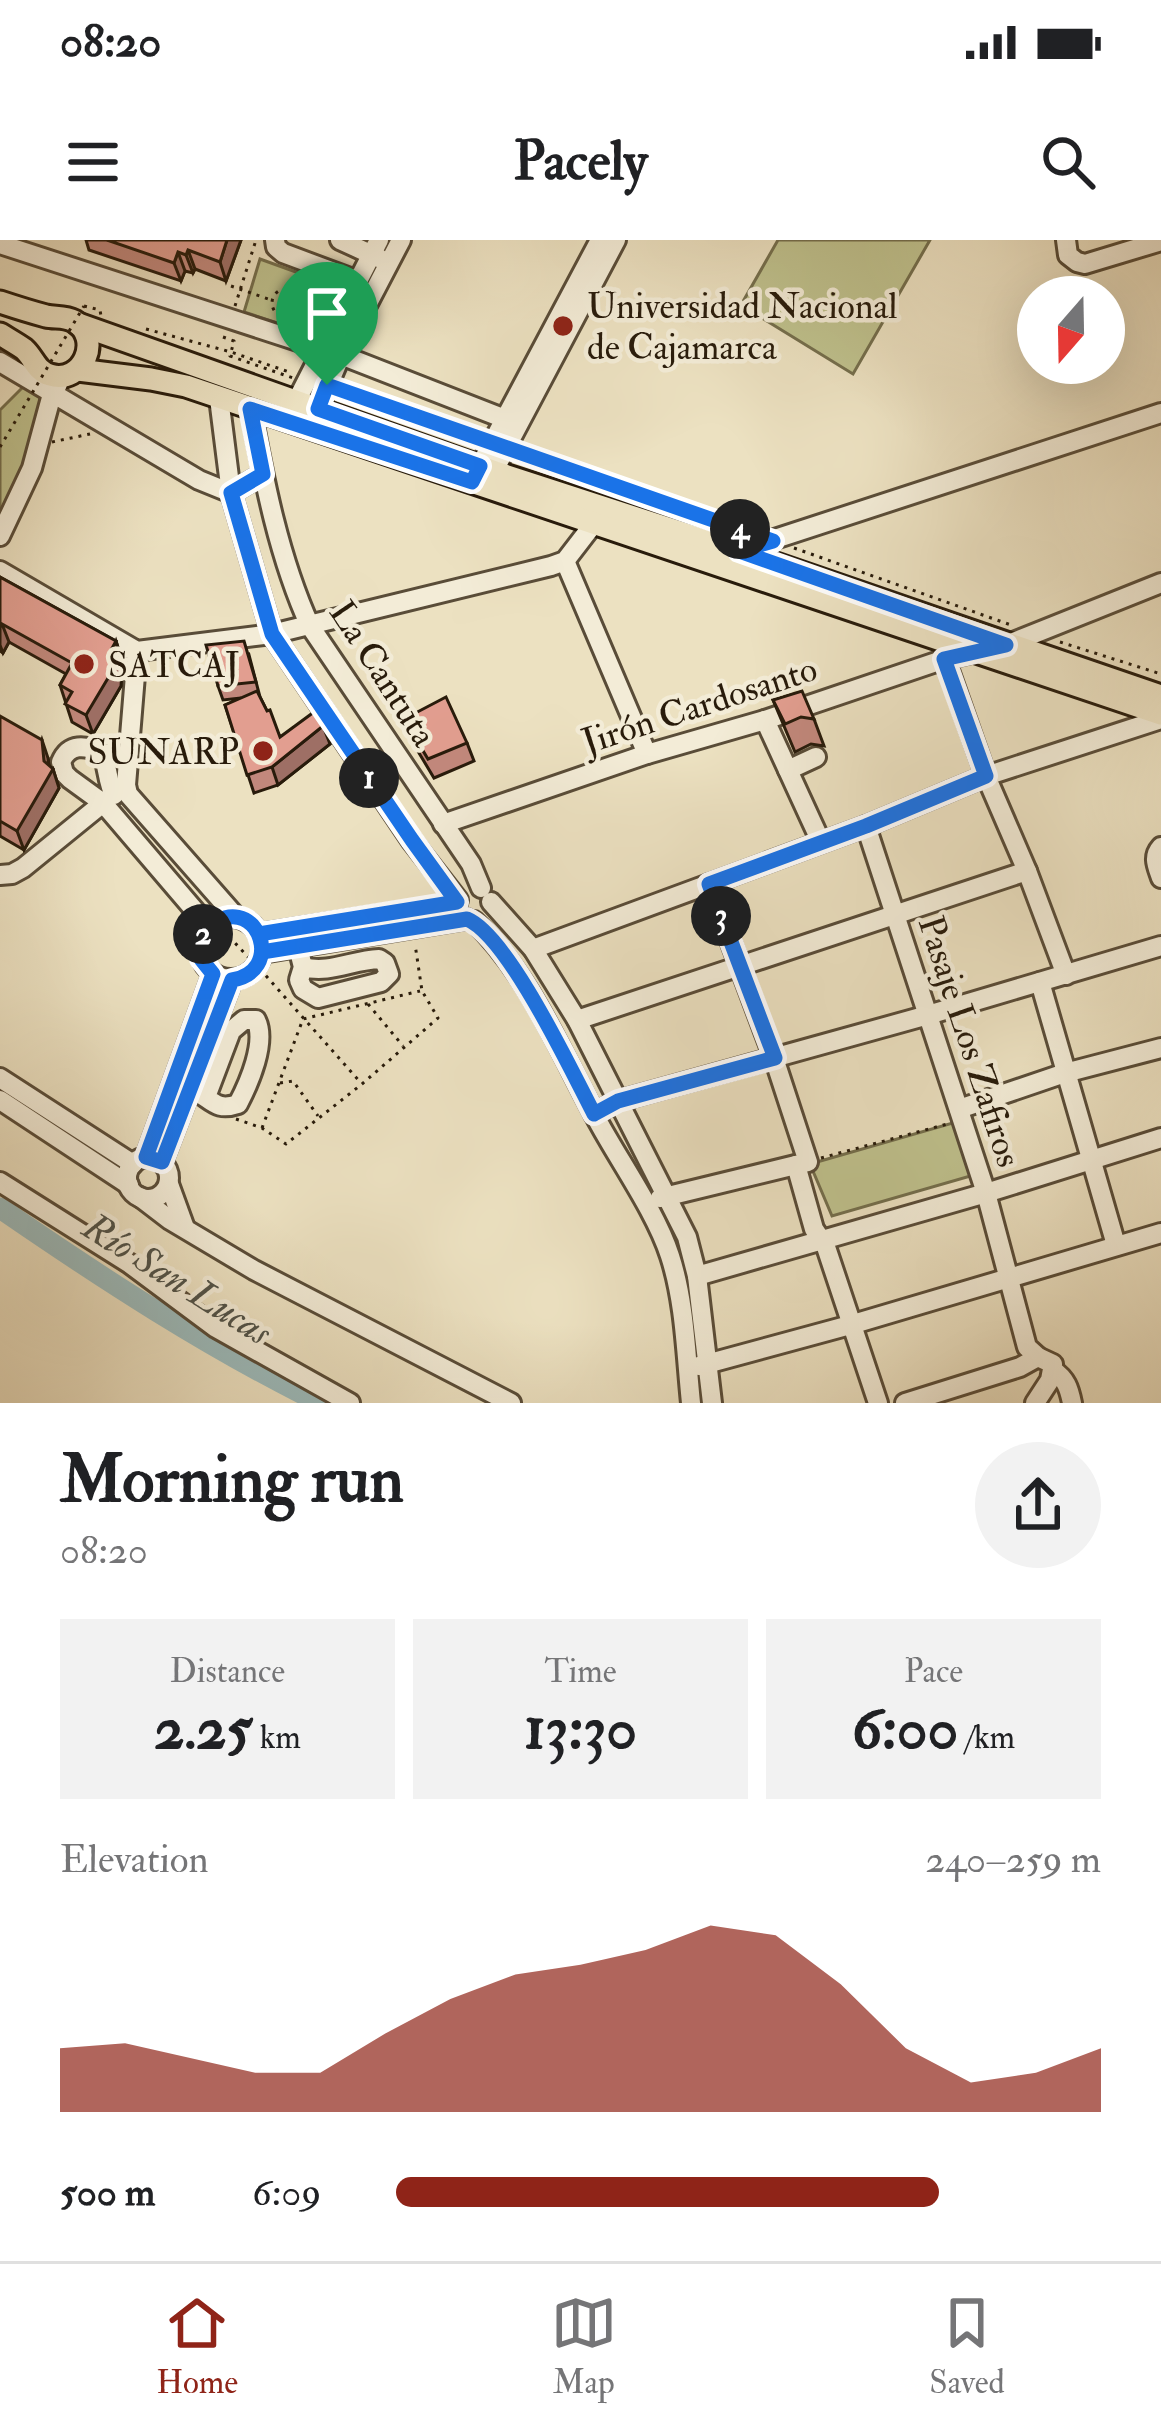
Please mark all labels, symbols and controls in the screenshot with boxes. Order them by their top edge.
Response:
text: 08:20 [60,14,161,70]
text: Pacely [513,128,648,196]
icon: menu [60,129,126,195]
icon: search [1035,129,1101,195]
pin [276,262,378,385]
north arrow [1017,276,1125,384]
map controls [1017,276,1125,384]
icon: arrive [294,280,360,346]
place label: Universidad Nacional de Cajamarca [587,284,898,370]
marker: Universidad Nacional de Cajamarca [550,313,576,339]
pin: 4 [710,499,770,559]
text: 4 [731,508,749,549]
street label: La Cantuta [319,593,447,756]
place label: SATCAJ [108,643,240,688]
street label: Jirón Cardosanto [575,646,823,765]
marker: SATCAJ [71,651,97,677]
place label: SUNARP [88,730,239,775]
marker: SUNARP [250,738,276,764]
pin: 1 [339,748,399,808]
text: 1 [363,757,375,798]
pin: 3 [691,886,751,946]
text: 3 [715,895,727,936]
pin: 2 [173,904,233,964]
street label: Pasaje Los Zafiros [908,910,1031,1173]
text: 2 [195,913,211,954]
water label: Río San Lucas [73,1202,282,1357]
text: Morning run [60,1439,404,1522]
button: share [975,1442,1101,1568]
text: 08:20 [60,1526,148,1575]
text: Distance [170,1651,285,1692]
text: Time [544,1651,617,1692]
text: Pace [904,1651,963,1692]
text: 2.25 [154,1692,253,1767]
text: 13:30 [524,1692,637,1767]
text: 6:00 [852,1692,958,1767]
text: km [253,1717,301,1758]
text: /km [958,1717,1015,1758]
text: Elevation [60,1835,209,1884]
text: 240–259 m [925,1835,1101,1884]
text: 500 m [60,2168,155,2217]
text: 6:09 [252,2168,321,2217]
tab: Home [156,2290,238,2403]
tab: Map [551,2290,617,2403]
tab: Saved [929,2290,1005,2403]

